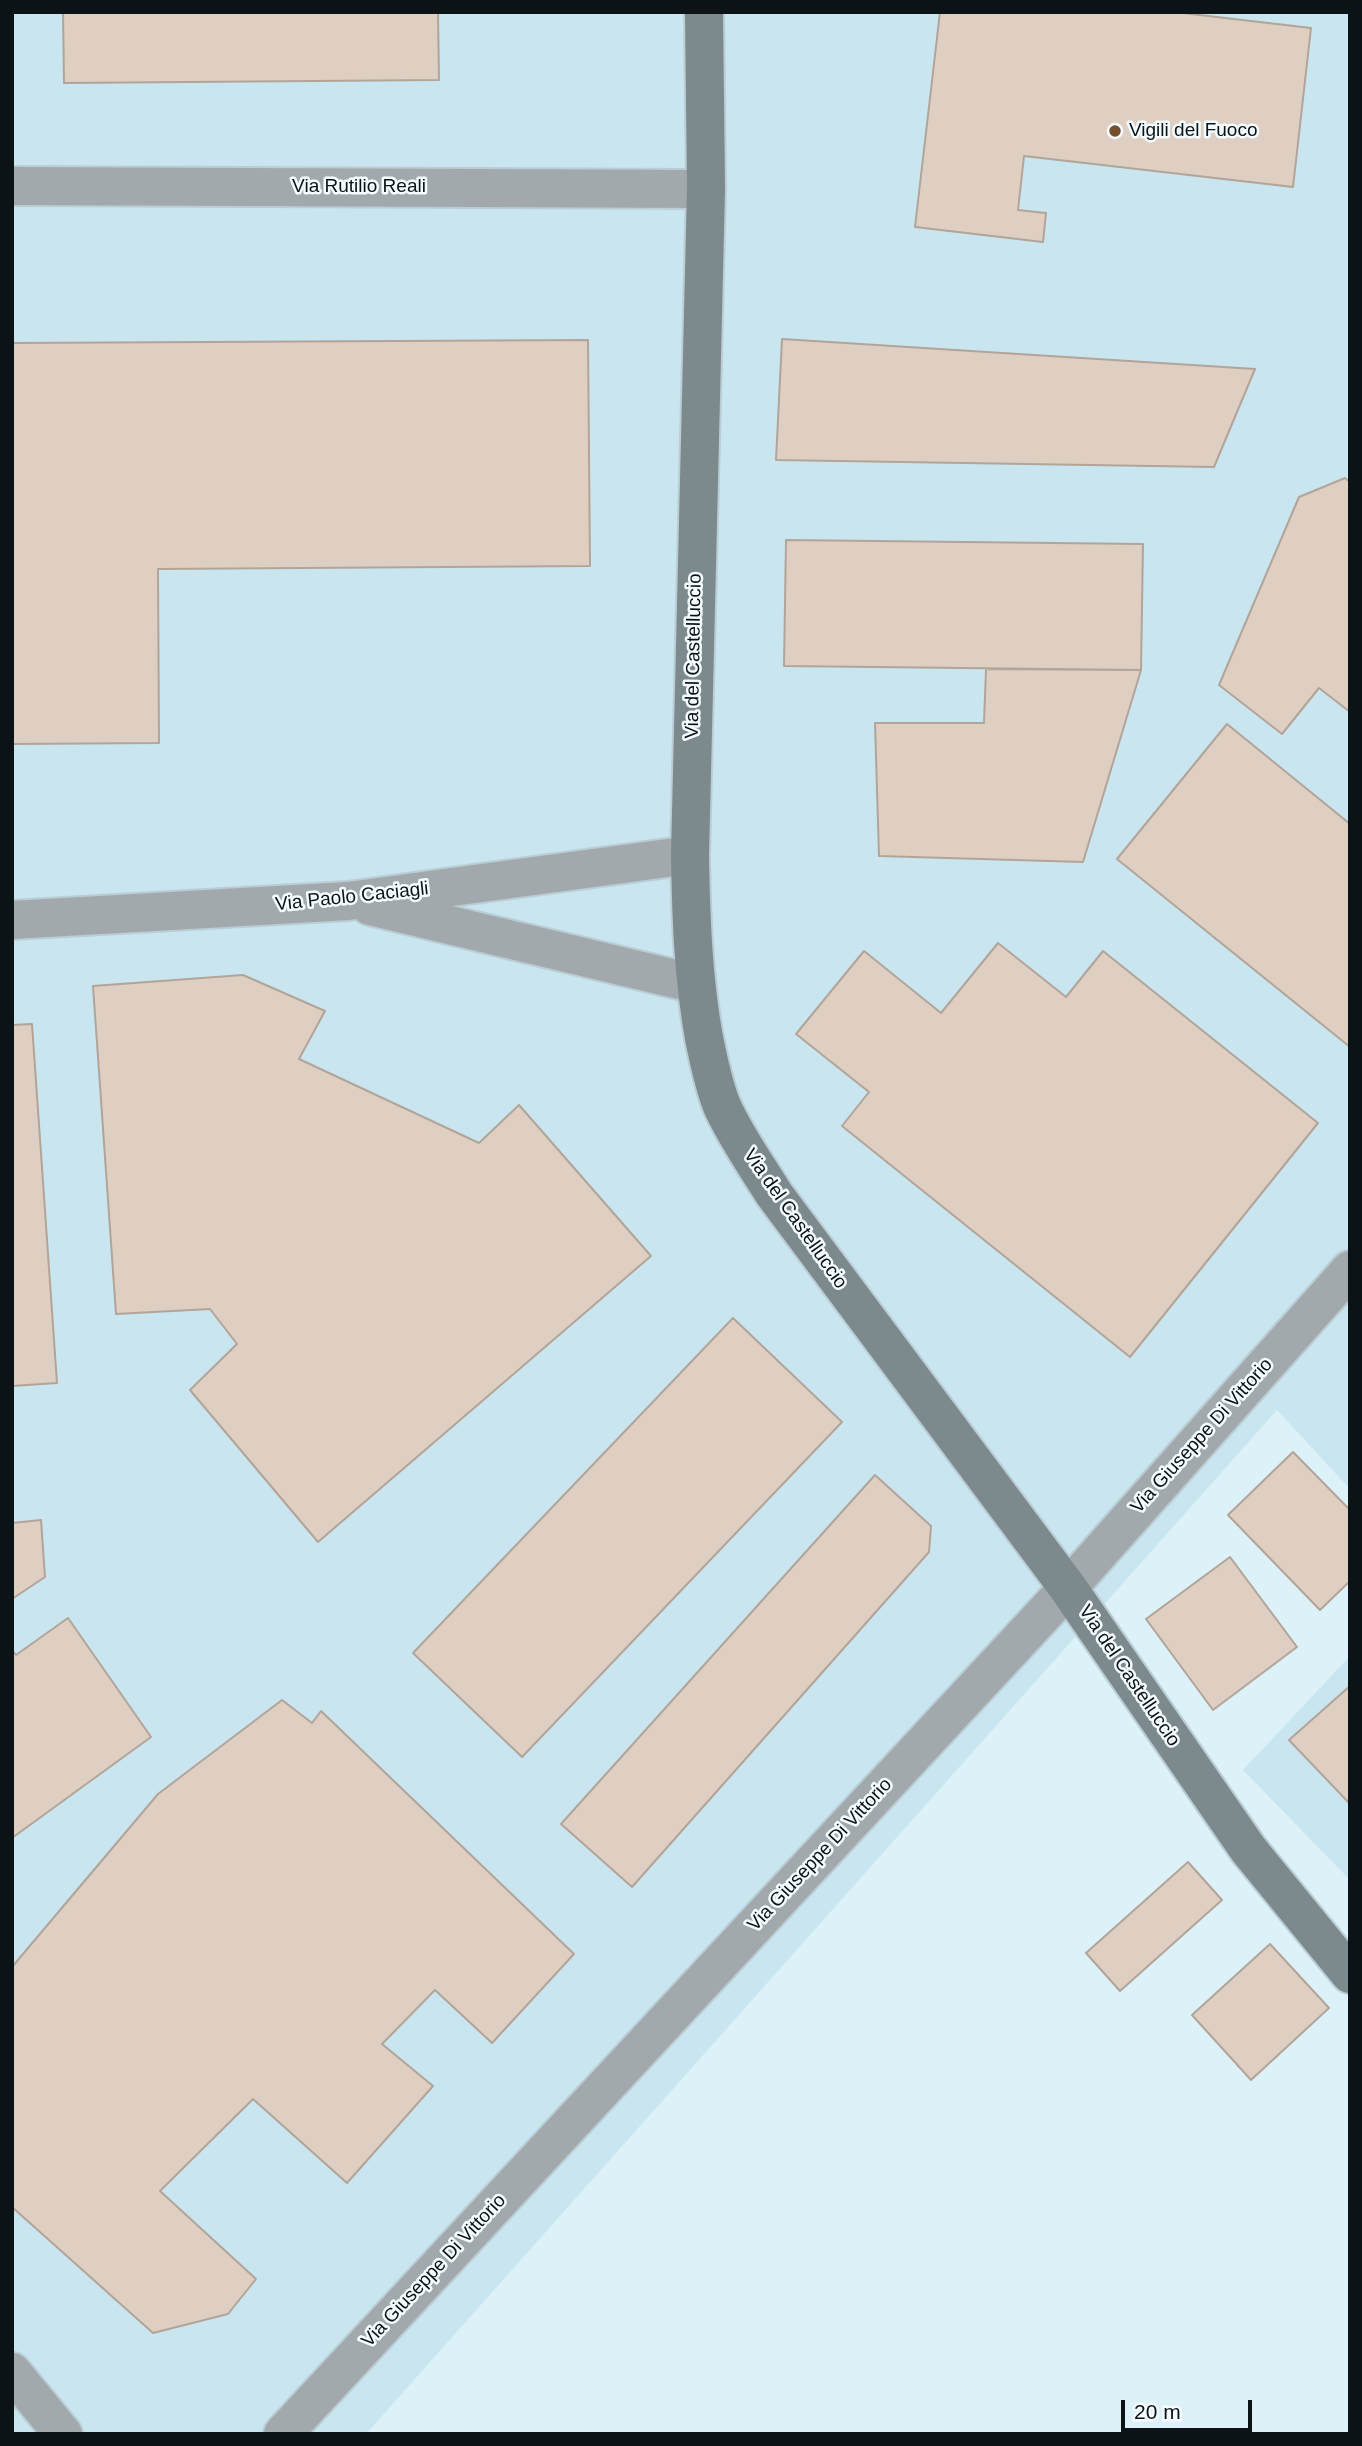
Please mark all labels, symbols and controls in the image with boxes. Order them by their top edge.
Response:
place label: Vigili del Fuoco [1129,120,1258,142]
marker: Vigili del Fuoco [1107,123,1123,139]
street label: Via Rutilio Reali [292,176,426,198]
street label: Via del Castelluccio [681,573,707,739]
street label: Via Paolo Caciagli [274,878,430,916]
street label: Via del Castelluccio [738,1145,852,1293]
street label: Via Giuseppe Di Vittorio [1126,1354,1278,1518]
street label: Via del Castelluccio [1073,1601,1185,1751]
street label: Via Giuseppe Di Vittorio [743,1774,897,1936]
street label: Via Giuseppe Di Vittorio [357,2190,511,2352]
scale bar [1124,2386,1255,2430]
text: 20 m [1134,2400,1181,2423]

